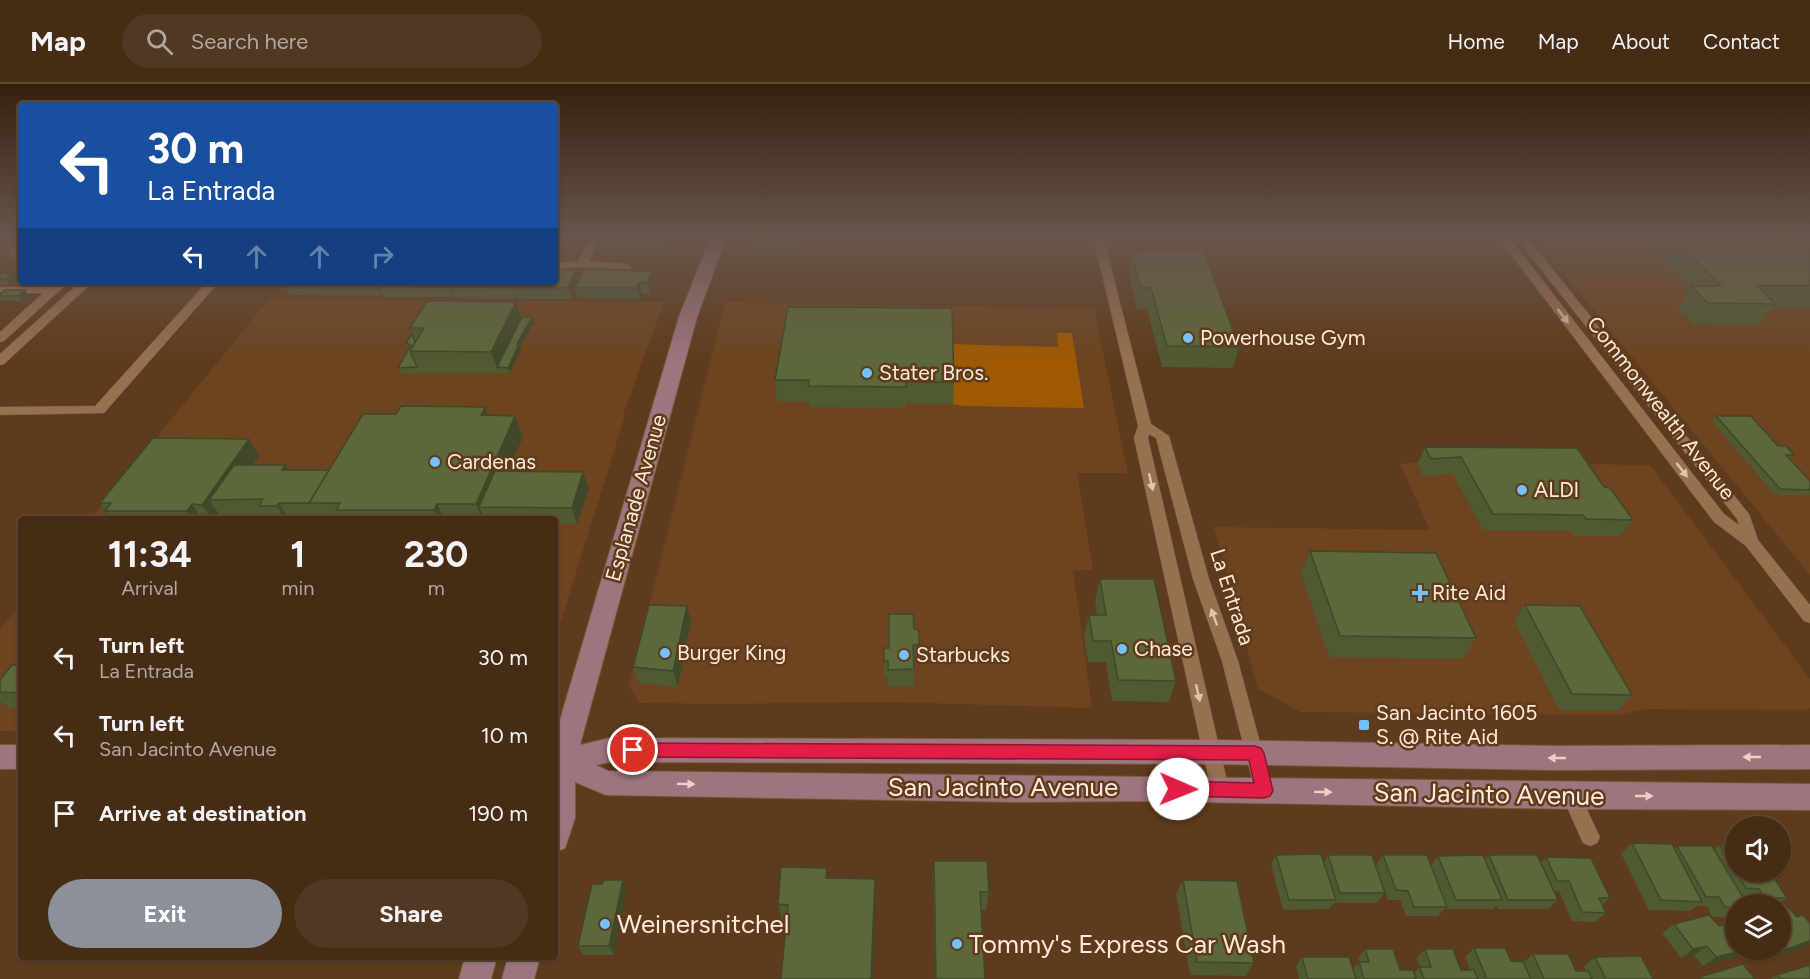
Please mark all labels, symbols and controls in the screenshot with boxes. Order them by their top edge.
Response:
search box [122,14,542,68]
text: Map [30,24,86,58]
icon: search [143,25,176,58]
text: Search here [191,28,308,55]
text: Home [1448,29,1505,54]
text: Map [1538,29,1579,54]
text: About [1612,29,1670,54]
text: Contact [1703,29,1780,54]
text: 30 m [147,123,244,174]
icon: left [48,126,126,204]
text: La Entrada [147,174,275,207]
icon: left [177,240,210,273]
icon: ahead [240,240,273,273]
icon: ahead [303,240,336,273]
icon: right [366,240,399,273]
one-way arrow [1556,308,1569,324]
street label: Commonwealth Avenue [1582,311,1741,504]
place label: Powerhouse Gym [1200,325,1366,350]
marker: Powerhouse Gym [1181,331,1195,345]
place label: Stater Bros. [879,360,988,385]
marker: Stater Bros. [860,366,874,380]
street label: Esplanade Avenue [600,412,671,584]
place label: Cardenas [447,449,536,474]
marker: Cardenas [428,455,442,469]
one-way arrow [1676,462,1688,478]
one-way arrow [1147,473,1156,492]
place label: ALDI [1534,477,1579,502]
marker: ALDI [1515,483,1529,497]
text: 11:34 [108,533,192,576]
text: 1 [290,533,306,576]
text: 230 [404,533,468,576]
street label: La Entrada [1205,546,1260,648]
text: Arrival [122,576,178,600]
text: min [282,576,314,600]
text: m [428,576,445,600]
place label: Rite Aid [1432,580,1506,605]
marker: Rite Aid [1413,586,1427,600]
one-way arrow [1209,608,1219,626]
text: Turn left [99,632,185,659]
place label: Chase [1134,636,1193,661]
place label: Burger King [677,640,786,665]
icon: left [48,641,81,674]
place label: Starbucks [916,642,1010,667]
marker: Chase [1115,642,1129,656]
text: 30 m [478,644,528,671]
marker: Burger King [658,646,672,660]
marker: Starbucks [897,648,911,662]
text: La Entrada [99,659,194,683]
one-way arrow [1194,684,1204,702]
place label: San Jacinto 1605 S. @ Rite Aid [1376,700,1537,749]
text: Turn left [99,710,185,737]
marker: San Jacinto 1605 S. @ Rite Aid [1357,718,1371,732]
icon: left [48,719,81,752]
text: 10 m [481,722,528,749]
pin [607,724,658,775]
icon: arrive [616,733,649,766]
text: San Jacinto Avenue [99,737,276,761]
one-way arrow [1742,752,1761,762]
one-way arrow [1547,753,1566,763]
position arrow [1146,757,1210,821]
street label: San Jacinto Avenue [888,771,1118,803]
street label: San Jacinto Avenue [1373,776,1605,812]
one-way arrow [676,779,695,789]
one-way arrow [1313,787,1332,797]
one-way arrow [1634,791,1653,801]
icon: arrive [48,797,81,830]
text: Arrive at destination [99,800,307,827]
text: 190 m [468,800,528,827]
map controls [1725,816,1791,960]
button: sound [1725,816,1791,882]
button: Exit [48,879,282,948]
button: Share [294,879,528,948]
button: layers [1725,894,1791,960]
place label: Weinersnitchel [617,908,790,940]
marker: Weinersnitchel [598,917,612,931]
place label: Tommy's Express Car Wash [969,928,1286,960]
marker: Tommy's Express Car Wash [950,937,964,951]

